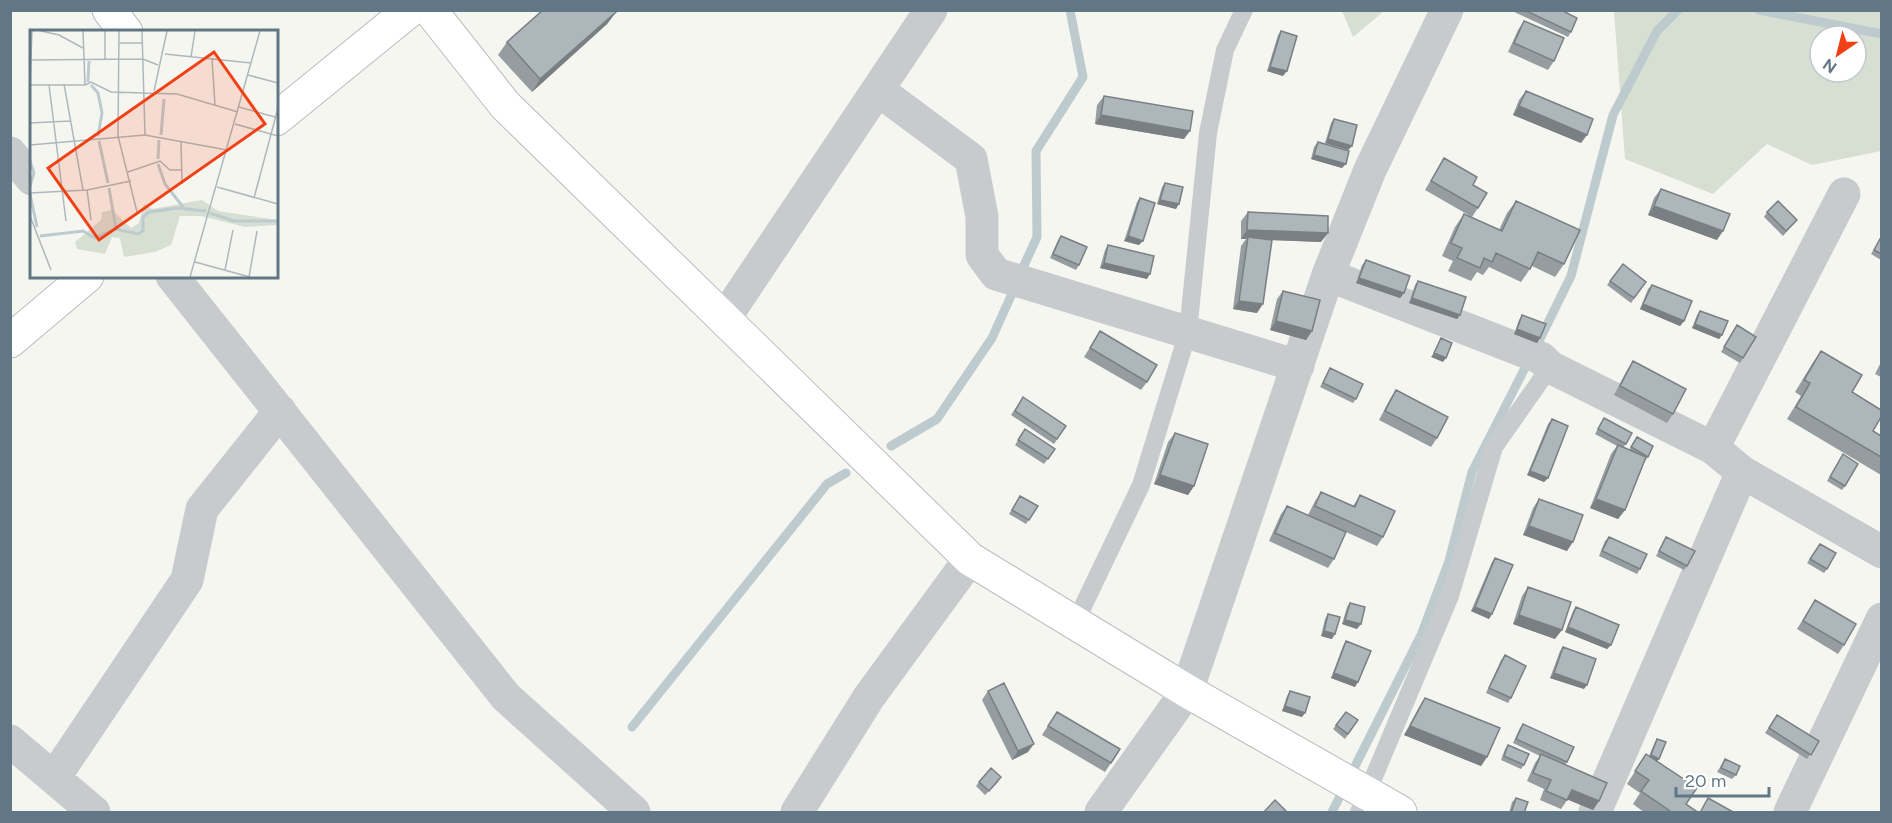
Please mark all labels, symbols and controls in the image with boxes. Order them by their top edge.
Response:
north arrow [1808,24,1868,84]
inset map [30,30,278,278]
text: N [1819,55,1840,77]
scale bar [1676,760,1769,798]
text: 20 m [1685,770,1726,792]

